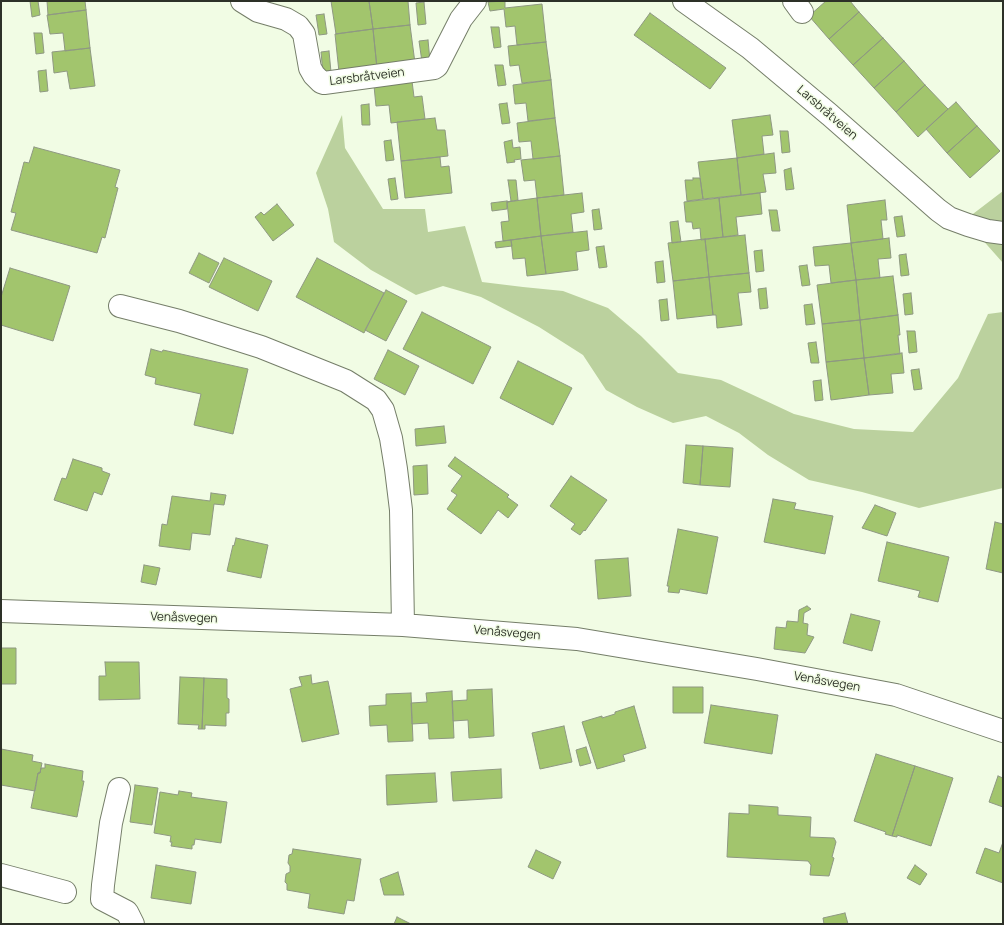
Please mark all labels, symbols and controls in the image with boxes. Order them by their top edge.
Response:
street label: Larsbråtveien [329,65,405,89]
street label: Larsbråtveien [794,83,860,143]
street label: Venåsvegen [150,610,218,626]
street label: Venåsvegen [473,623,541,643]
street label: Venåsvegen [793,669,861,695]

